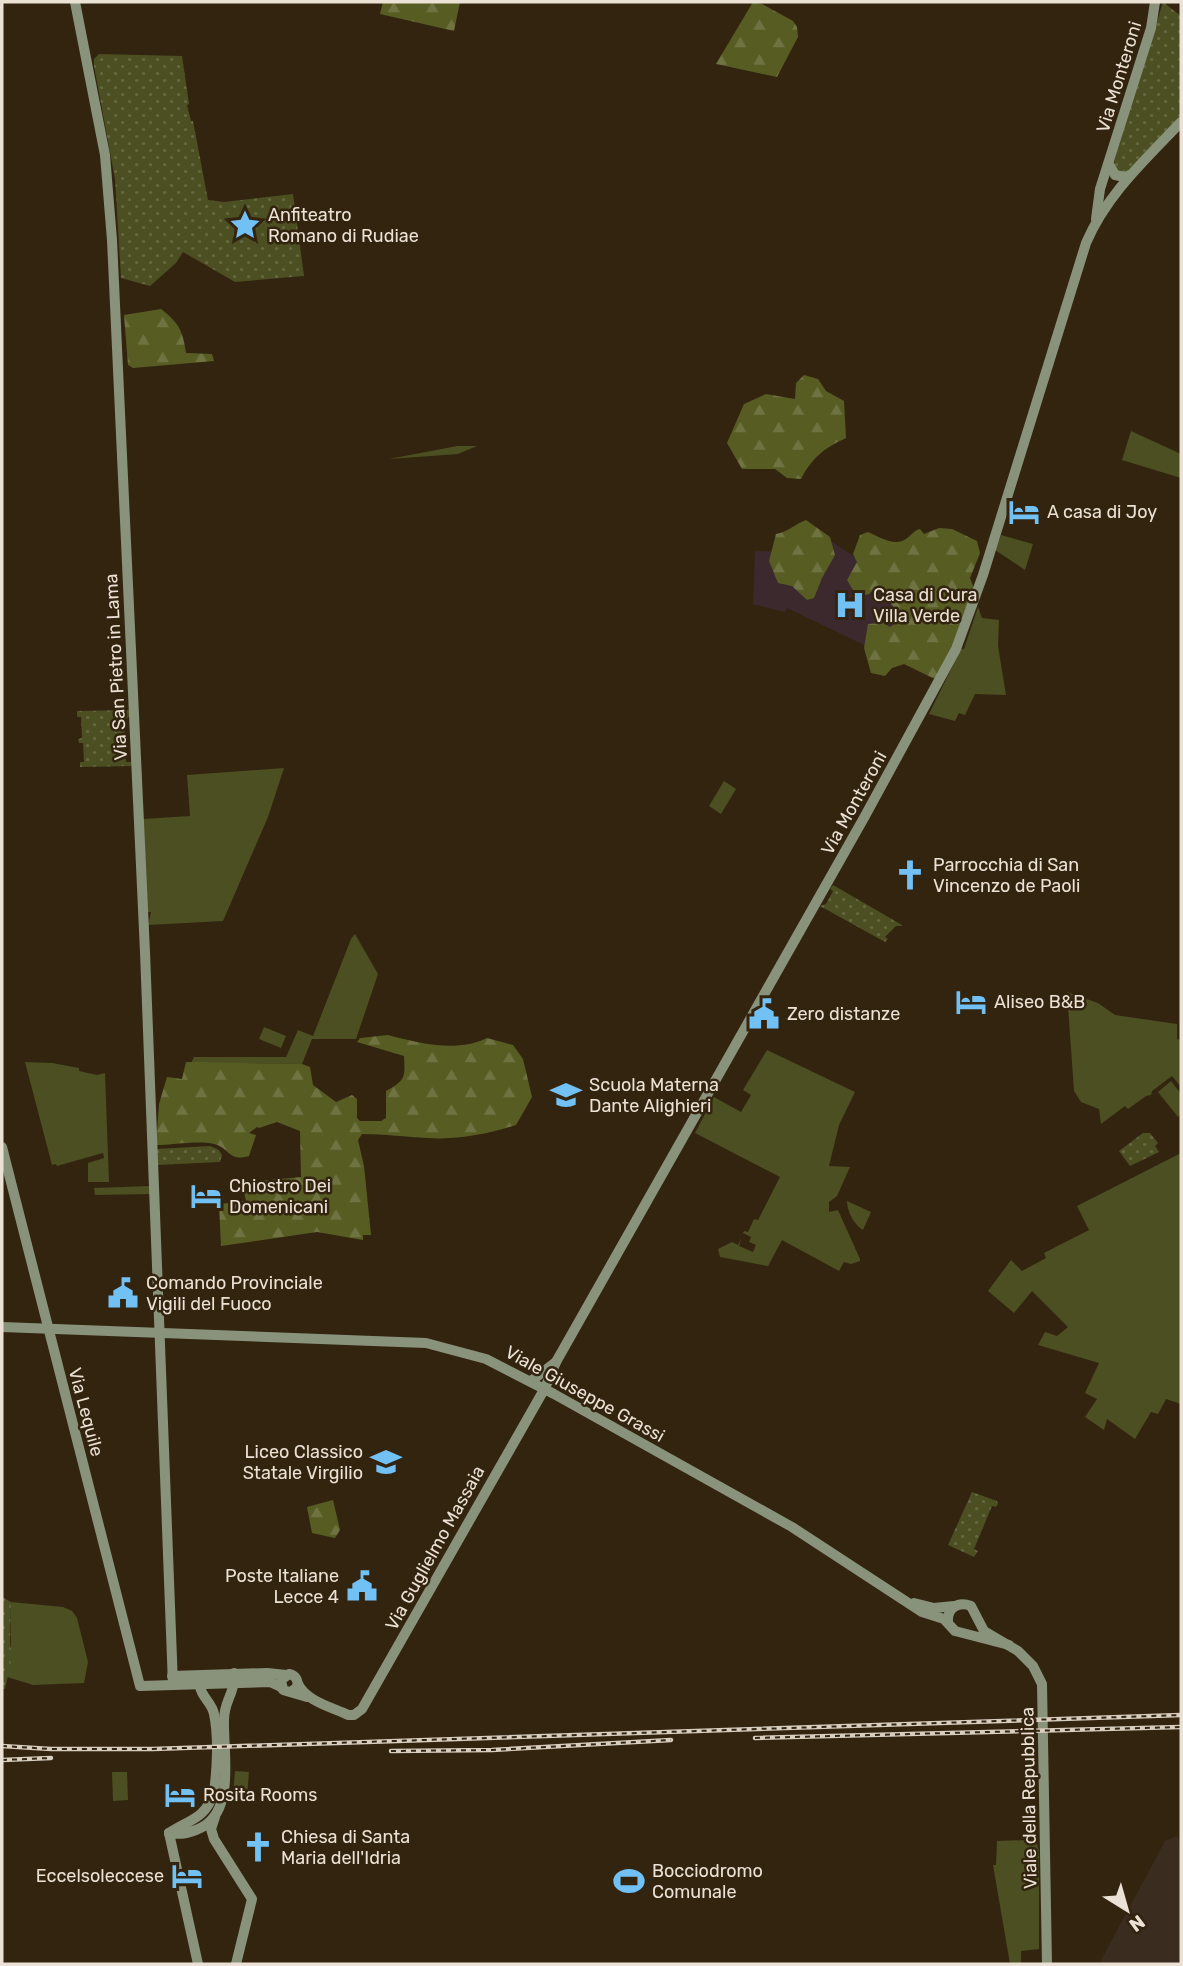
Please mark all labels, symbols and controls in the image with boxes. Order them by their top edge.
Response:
street label: Via Monteroni [1092,19,1146,135]
place label: Anfiteatro Romano di Rudiae [268,204,419,247]
place icon: Anfiteatro Romano di Rudiae [228,208,262,242]
hotel icon: A casa di Joy [1007,495,1041,529]
place label: A casa di Joy [1047,501,1157,523]
street label: Via San Pietro in Lama [100,573,132,761]
place label: Casa di Cura Villa Verde [873,584,977,627]
hospital icon: Casa di Cura Villa Verde [833,588,867,622]
street label: Via Monteroni [816,747,892,859]
place label: Parrocchia di San Vincenzo de Paoli [933,854,1080,897]
church icon: Parrocchia di San Vincenzo de Paoli [893,858,927,892]
hotel icon: Aliseo B&B [954,985,988,1019]
place label: Aliseo B&B [994,991,1085,1013]
public building icon: Zero distanze [747,997,781,1031]
place label: Zero distanze [787,1003,900,1025]
place label: Scuola Materna Dante Alighieri [589,1074,719,1117]
school or university icon: Scuola Materna Dante Alighieri [549,1078,583,1112]
place label: Chiostro Dei Domenicani [229,1175,331,1218]
hotel icon: Chiostro Dei Domenicani [189,1179,223,1213]
place label: Comando Provinciale Vigili del Fuoco [146,1272,323,1315]
public building icon: Comando Provinciale Vigili del Fuoco [106,1276,140,1310]
street label: Viale Giuseppe Grassi [501,1341,669,1447]
street label: Via Lequile [64,1365,108,1459]
place label: Liceo Classico Statale Virgilio [243,1441,363,1484]
school or university icon: Liceo Classico Statale Virgilio [369,1445,403,1479]
street label: Via Guglielmo Massaia [381,1462,489,1634]
place label: Poste Italiane Lecce 4 [225,1565,339,1608]
public building icon: Poste Italiane Lecce 4 [345,1569,379,1603]
street label: Viale della Repubblica [1016,1707,1042,1889]
hotel icon: Rosita Rooms [163,1778,197,1812]
place label: Rosita Rooms [203,1784,317,1806]
place label: Chiesa di Santa Maria dell'Idria [281,1826,410,1869]
church icon: Chiesa di Santa Maria dell'Idria [241,1830,275,1864]
hotel icon: Eccelsoleccese [170,1859,204,1893]
place label: Bocciodromo Comunale [652,1860,763,1903]
sports icon: Bocciodromo Comunale [612,1864,646,1898]
place label: Eccelsoleccese [36,1865,164,1887]
north arrow [1092,1875,1162,1945]
text: N [1125,1910,1149,1936]

